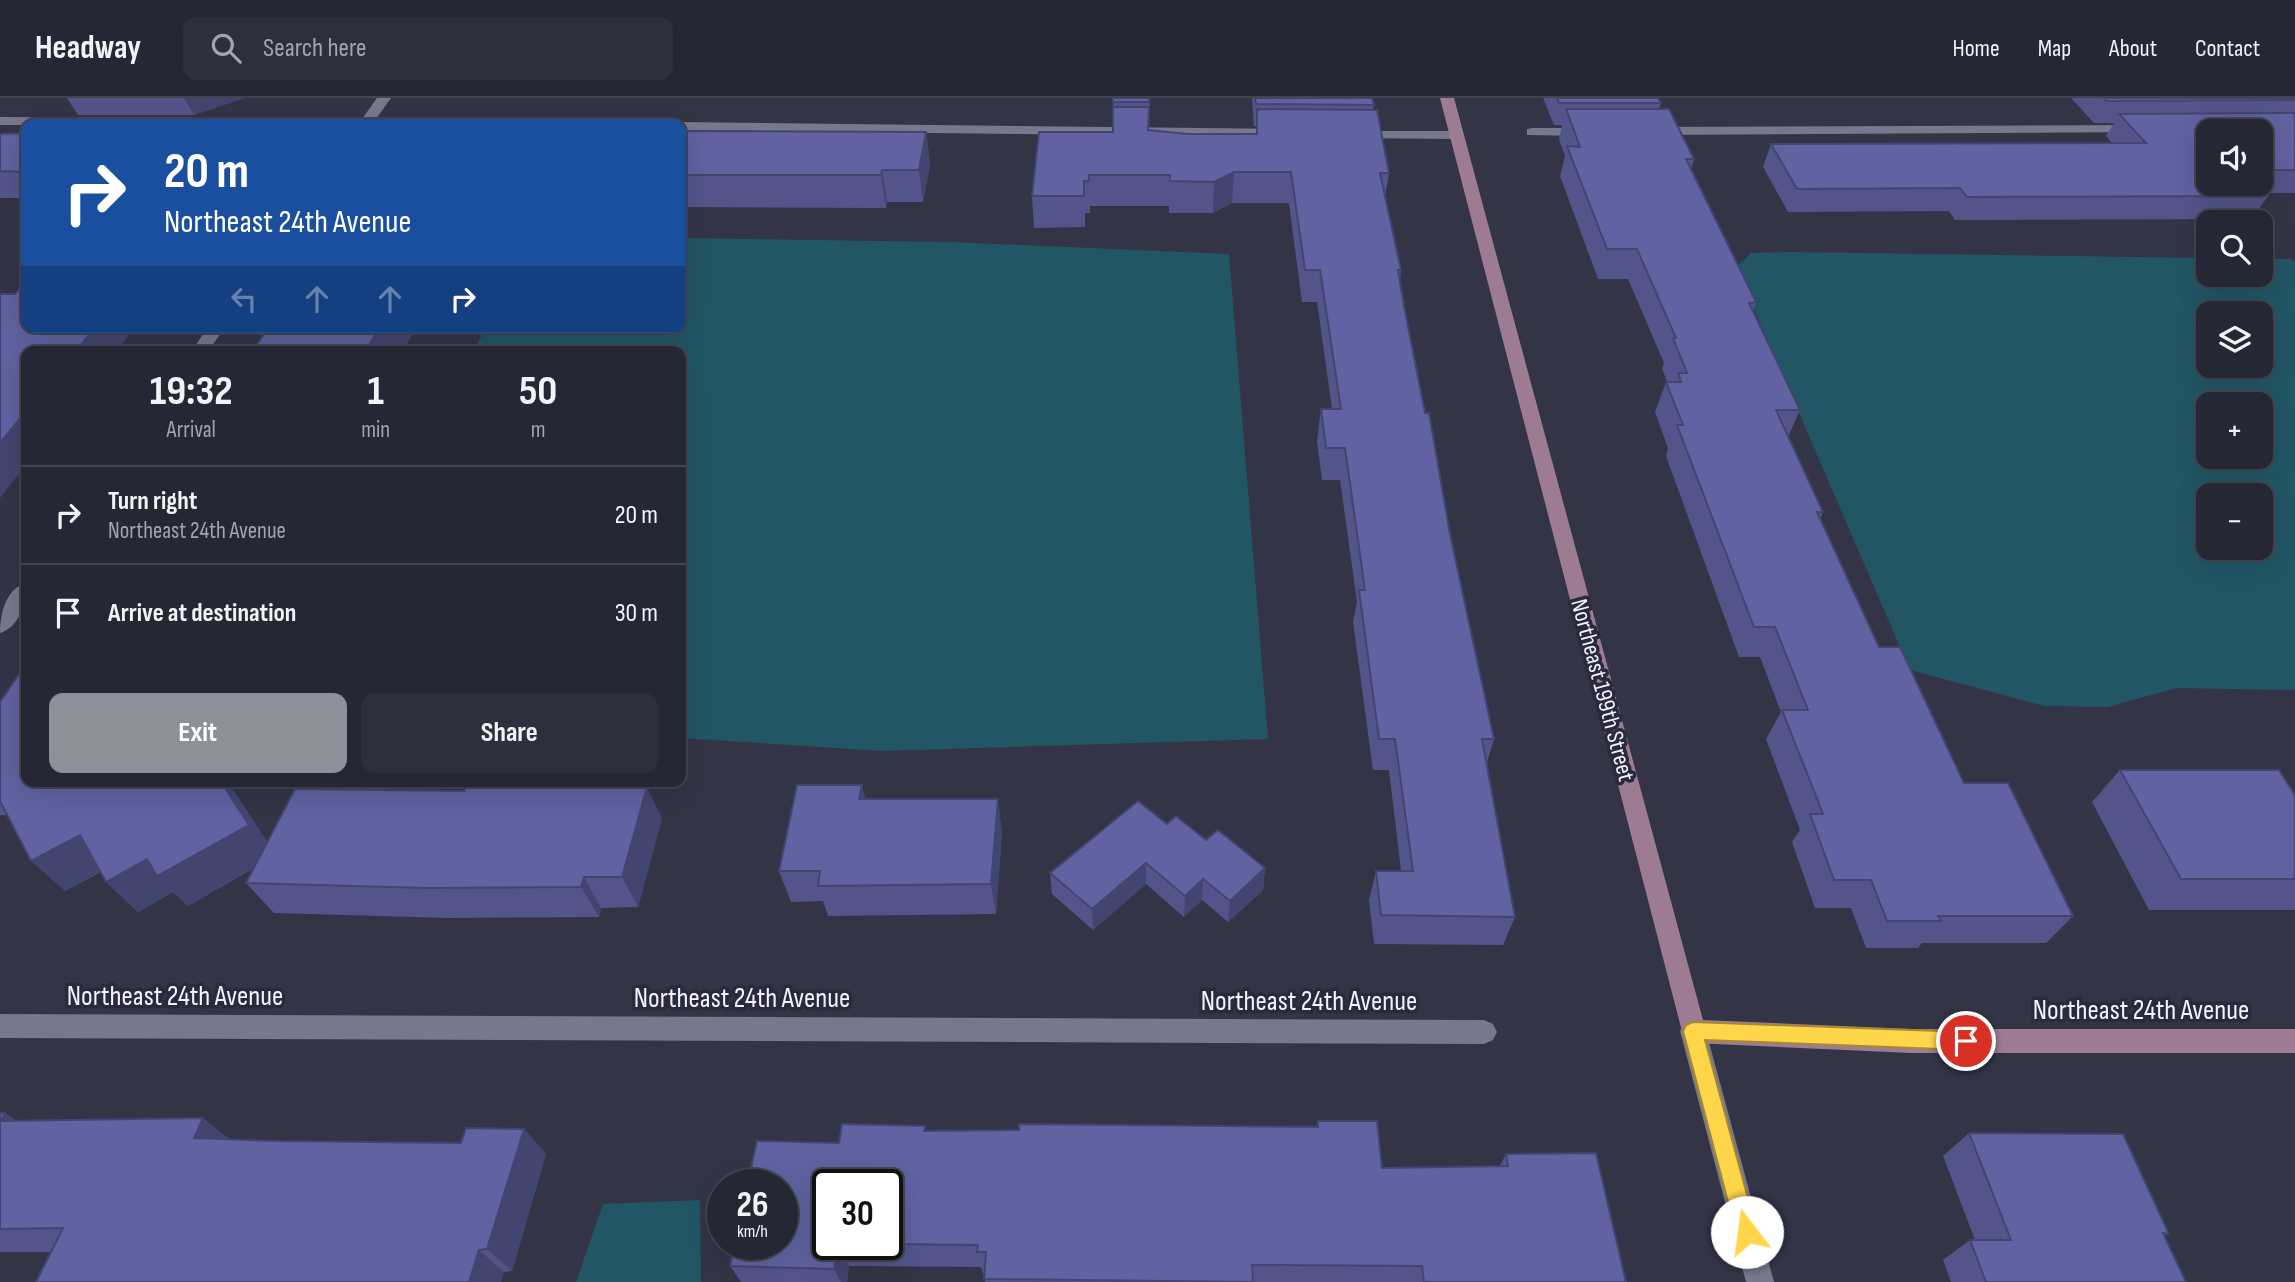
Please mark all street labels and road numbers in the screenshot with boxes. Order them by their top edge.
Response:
street label: Northeast 199th Street [1564,596,1641,784]
street label: Northeast 24th Avenue [67,980,283,1013]
street label: Northeast 24th Avenue [634,982,850,1015]
street label: Northeast 24th Avenue [1201,985,1417,1018]
street label: Northeast 24th Avenue [2033,994,2249,1027]

